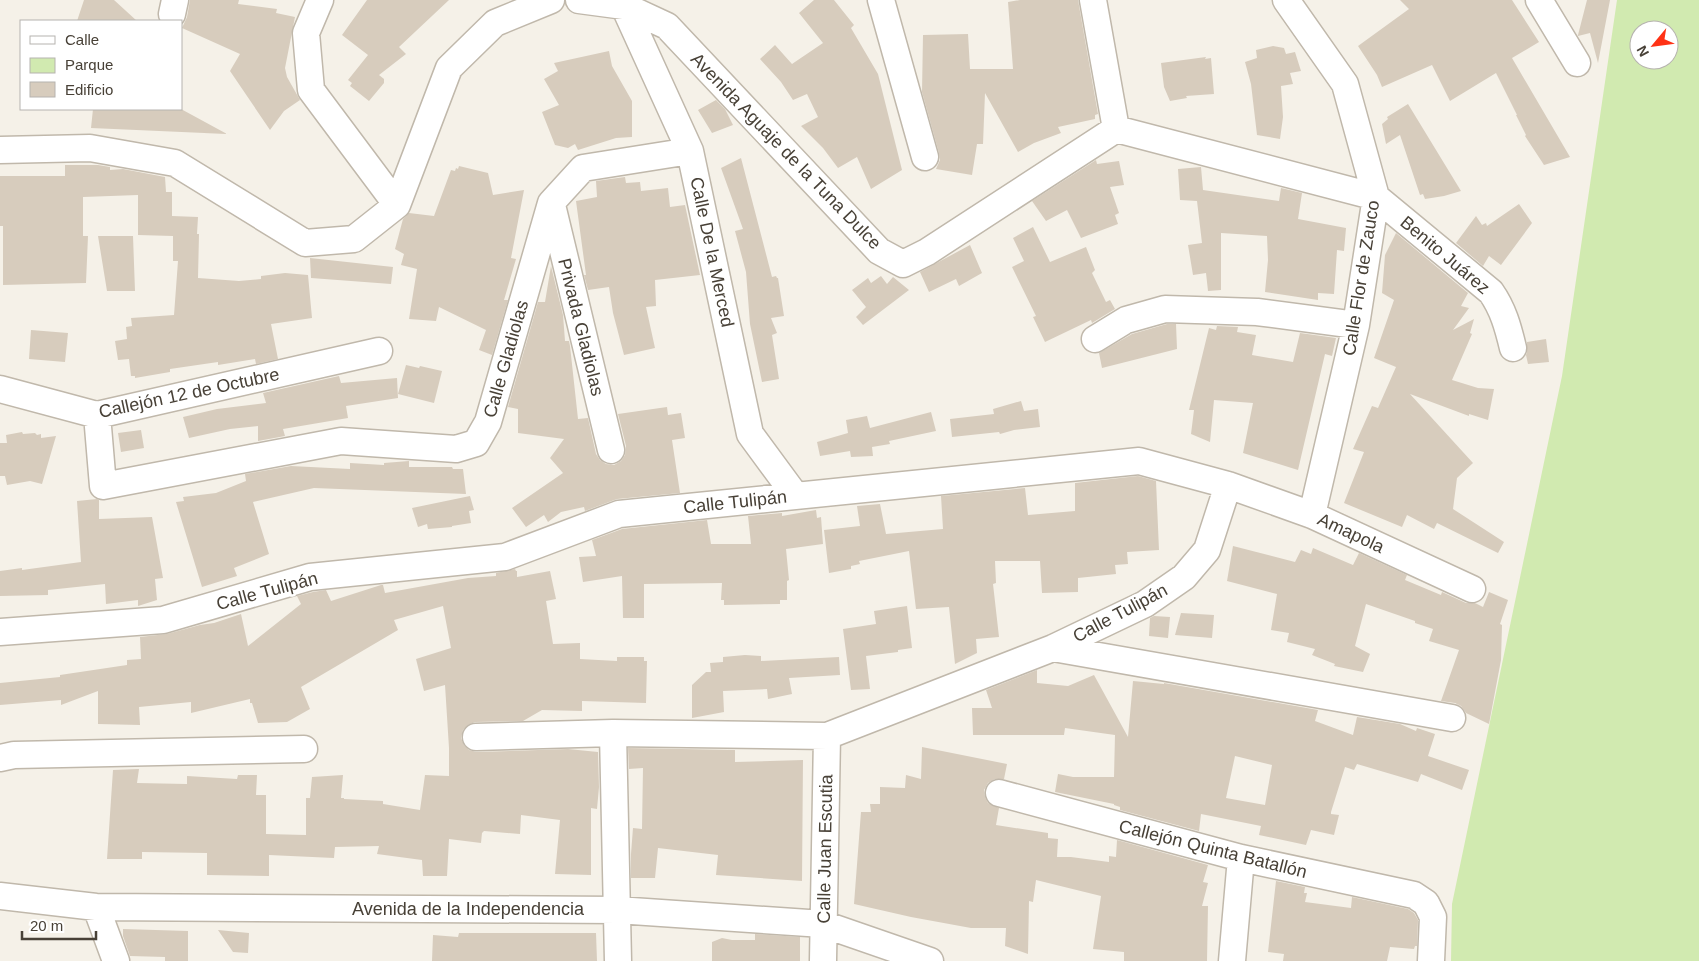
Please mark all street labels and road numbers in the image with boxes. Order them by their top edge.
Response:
street label: Avenida Aguaje de la Tuna Dulce [687,49,885,253]
street label: Calle De la Merced [686,175,738,329]
street label: Calle Flor de Zauco [1339,199,1383,357]
street label: Benito Juárez [1396,212,1494,298]
street label: Privada Gladiolas [554,256,608,398]
street label: Calle Gladiolas [480,298,532,420]
street label: Callejón 12 de Octubre [97,364,281,422]
street label: Calle Tulipán [682,487,788,517]
street label: Amapola [1315,509,1388,557]
street label: Calle Tulipán [214,568,320,614]
street label: Calle Tulipán [1069,580,1171,646]
street label: Calle Juan Escutia [814,773,836,924]
street label: Callejón Quinta Batallón [1117,816,1309,882]
street label: Avenida de la Independencia [352,899,585,919]

